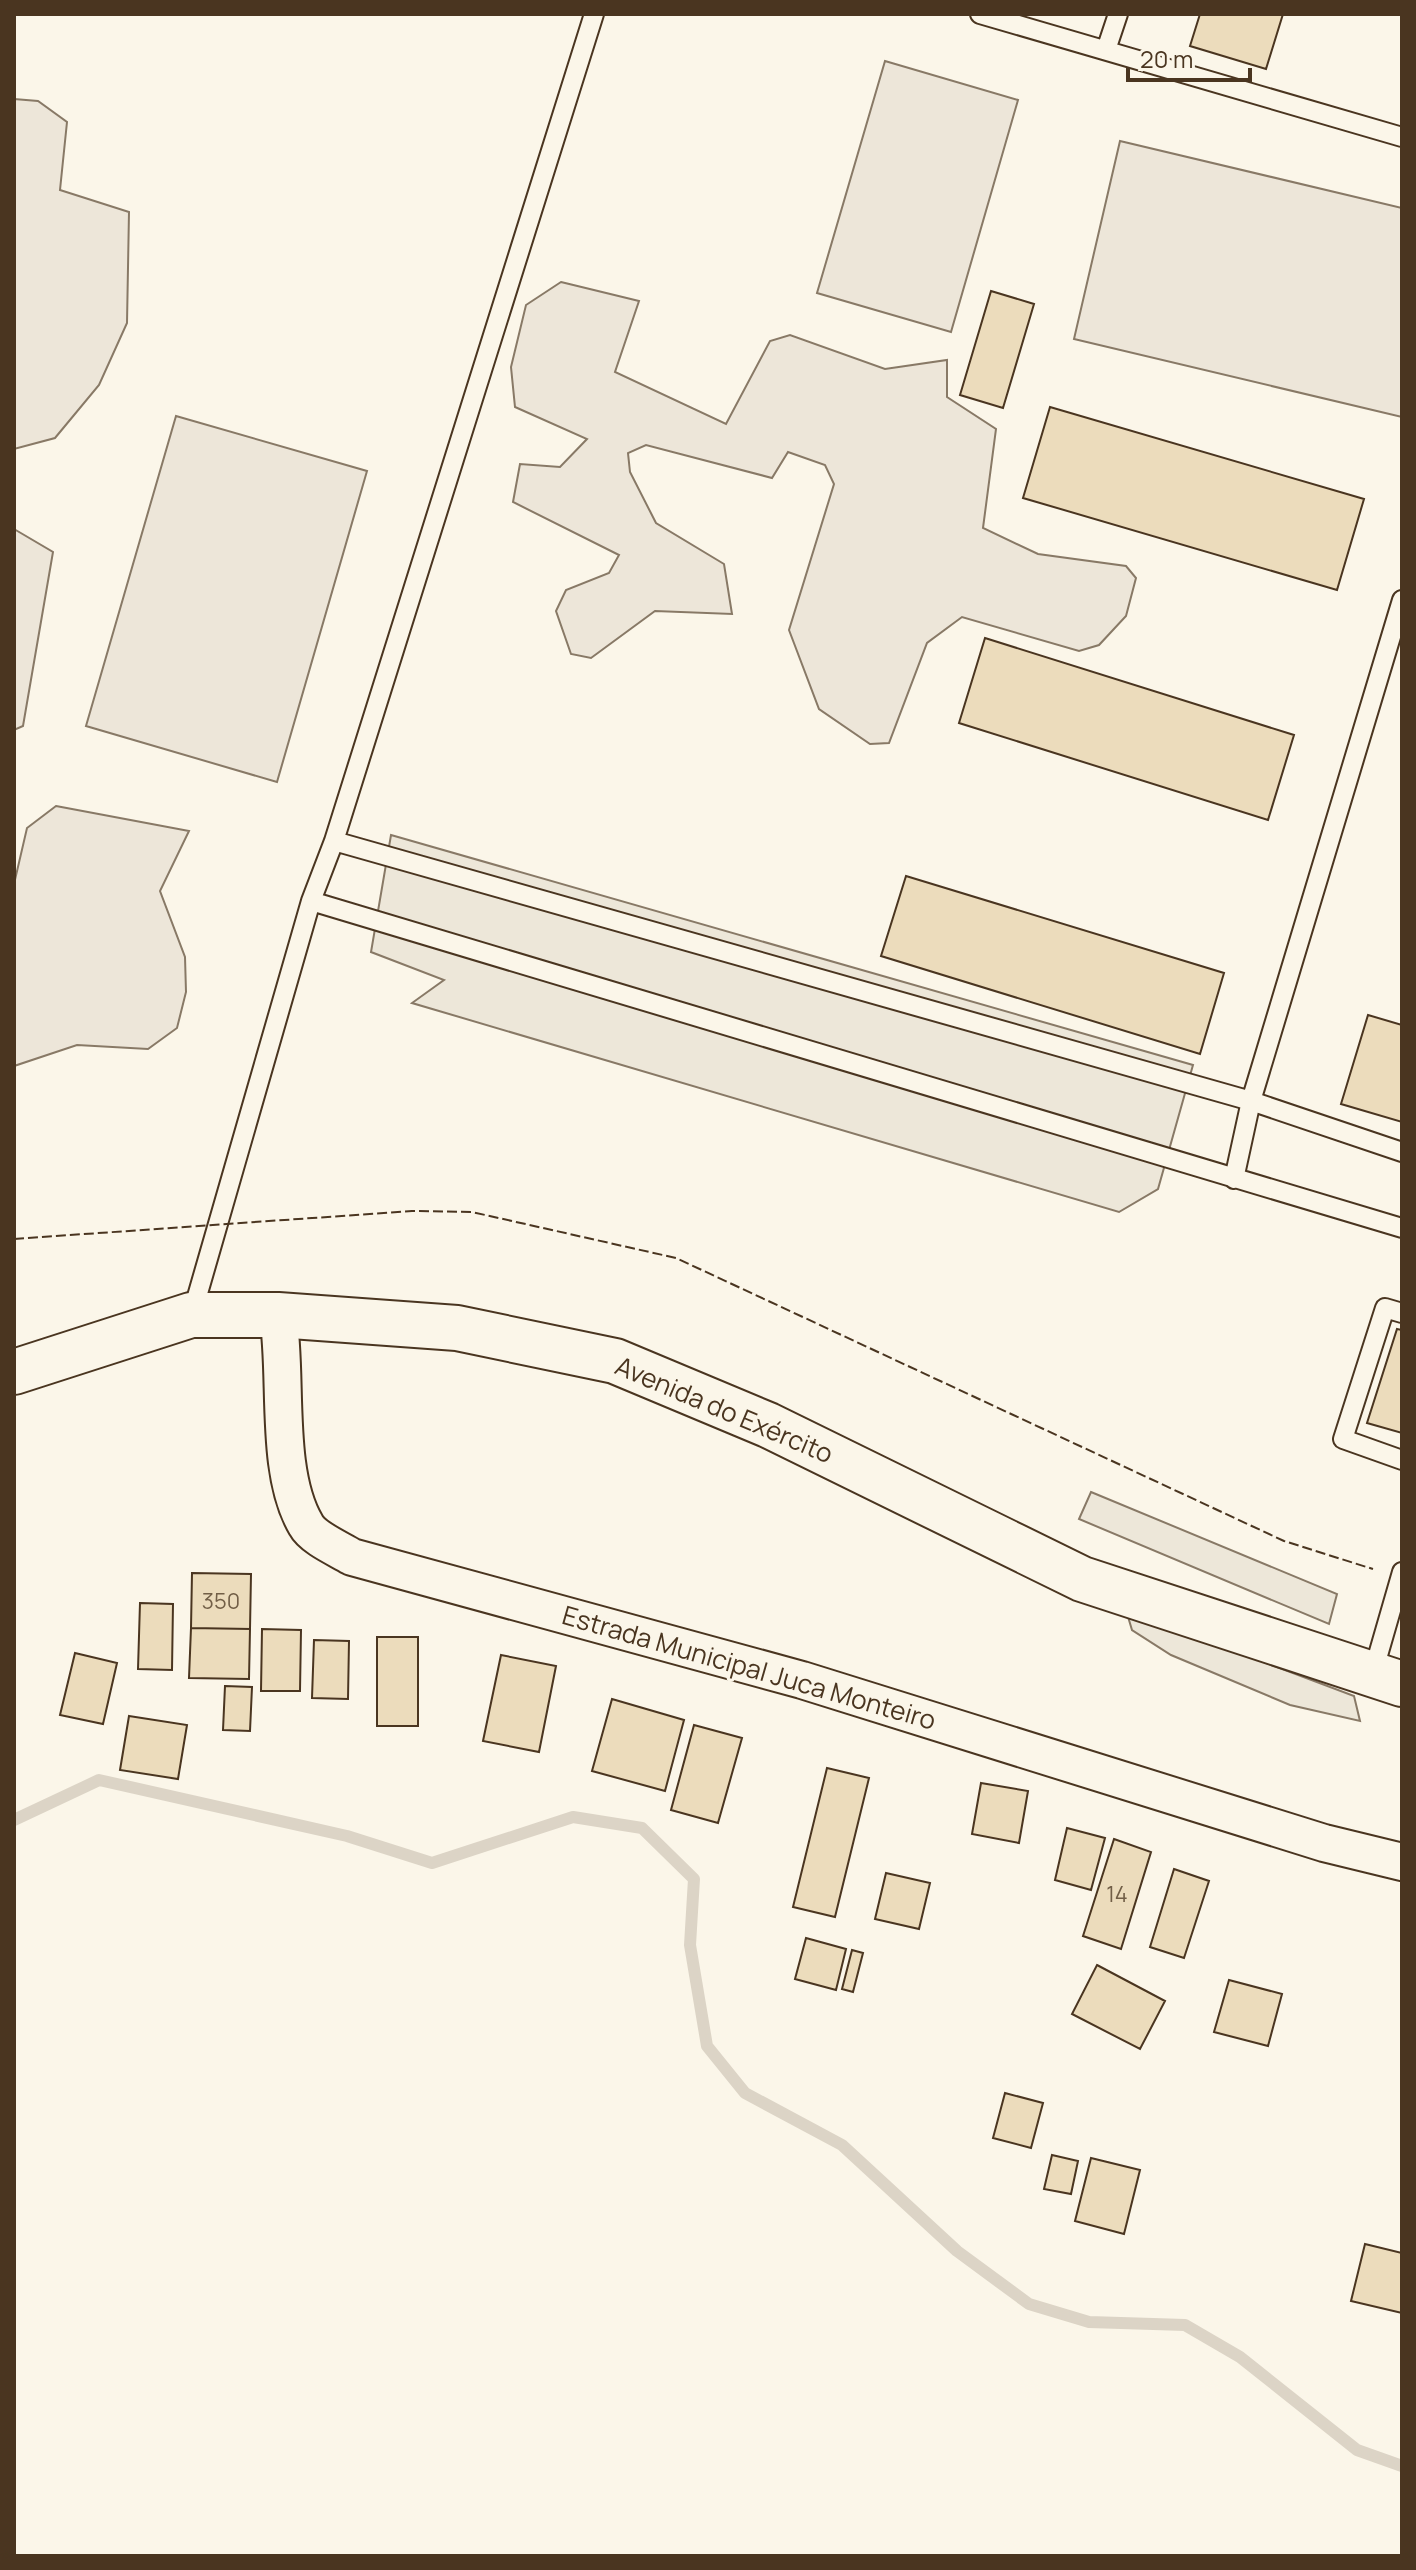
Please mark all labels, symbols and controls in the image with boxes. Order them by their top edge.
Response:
scale bar [1128,32,1250,82]
text: 20 m [1140,42,1193,75]
street label: Avenida do Exército [610,1347,839,1471]
house number: 350 [202,1586,240,1616]
street label: Estrada Municipal Juca Monteiro [558,1596,940,1738]
house number: 14 [1106,1879,1128,1909]

